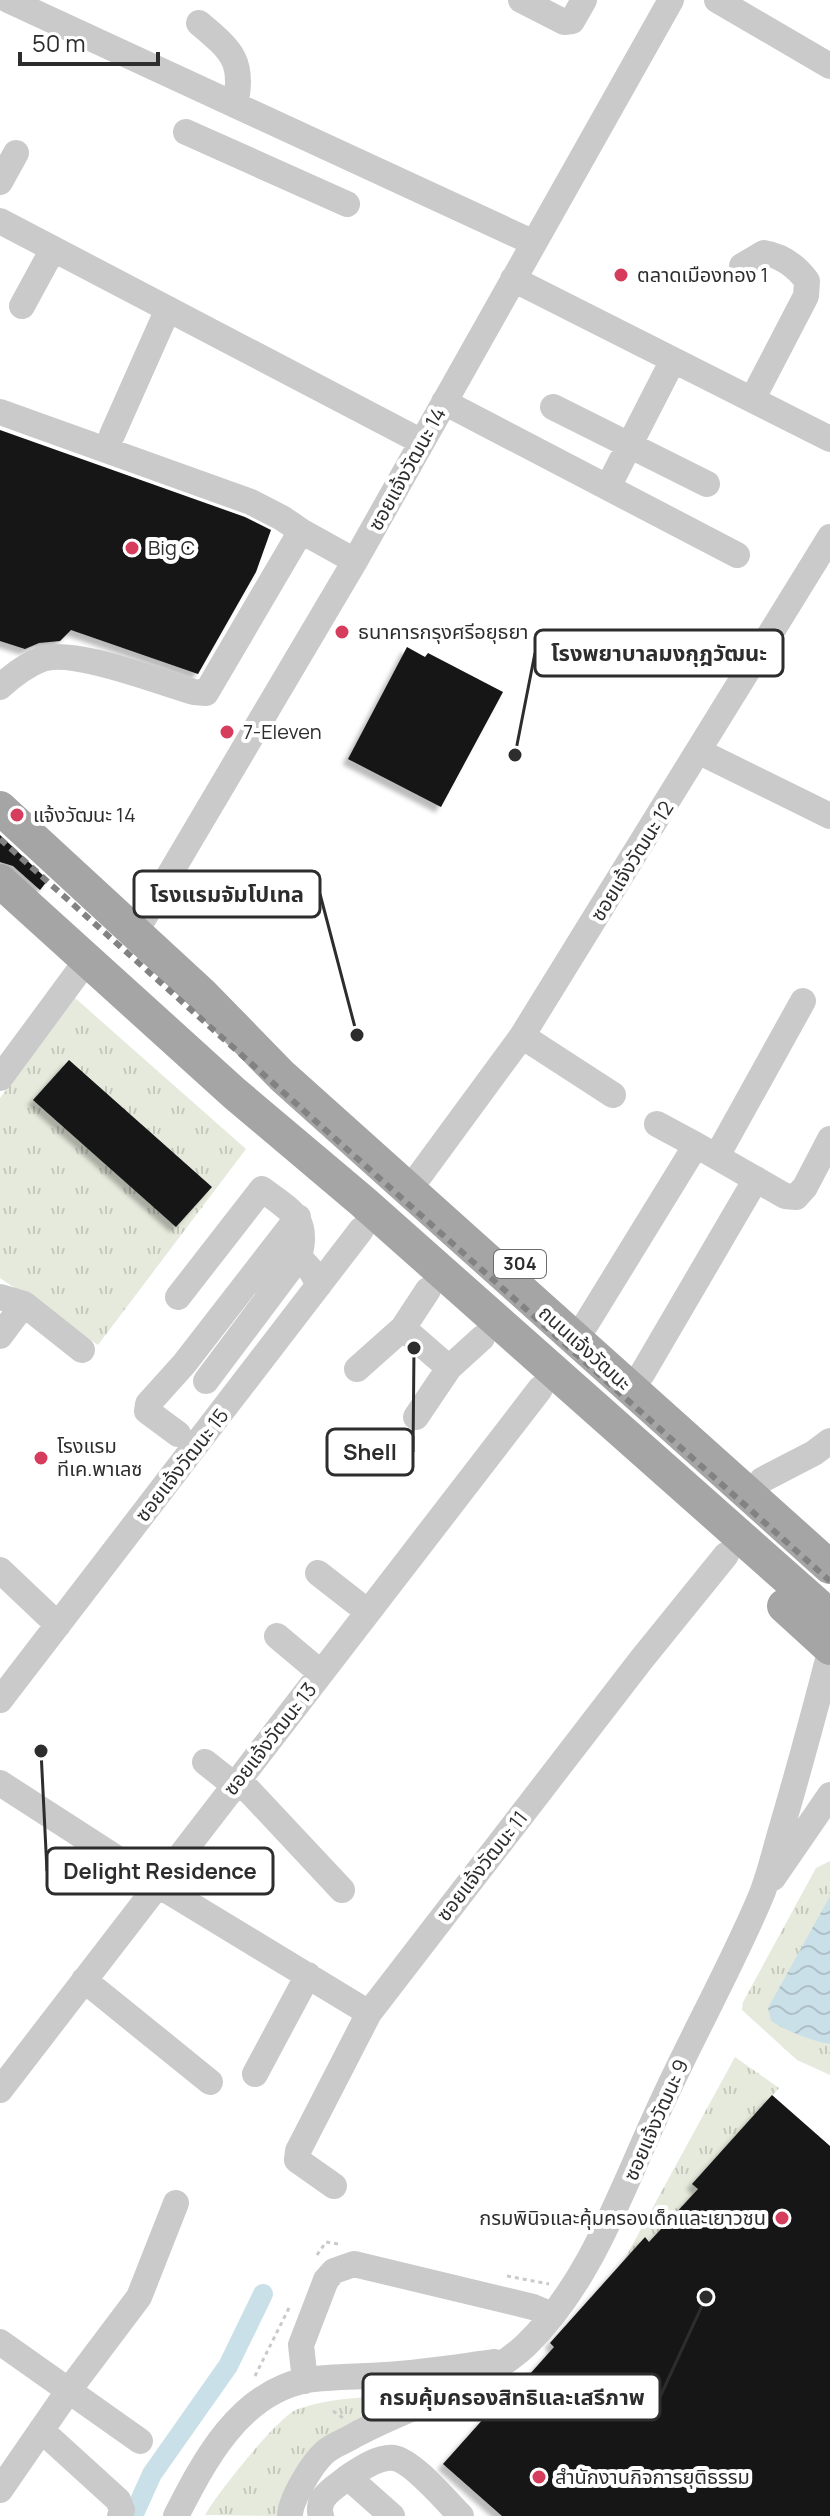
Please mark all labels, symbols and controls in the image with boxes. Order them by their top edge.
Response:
scale bar [20,16,158,66]
text: 50 m [32,26,86,59]
place label: ตลาดเมืองทอง 1 [637,261,768,288]
marker: ตลาดเมืองทอง 1 [612,266,630,284]
street label: ซอยแจ้งวัฒนะ 14 [362,402,452,535]
place label: Big C [148,534,195,561]
marker: Big C [123,539,141,557]
place label: ธนาคารกรุงศรีอยุธยา [358,618,528,645]
marker: ธนาคารกรุงศรีอยุธยา [333,623,351,641]
callout: โรงพยาบาลมงกุฎวัฒนะ [535,630,783,676]
text: โรงพยาบาลมงกุฎวัฒนะ [551,638,767,668]
place label: 7-Eleven [243,718,322,745]
marker: 7-Eleven [218,723,236,741]
street label: ซอยแจ้งวัฒนะ 12 [584,796,679,926]
place label: แจ้งวัฒนะ 14 [33,801,136,828]
marker: แจ้งวัฒนะ 14 [8,806,26,824]
callout: โรงแรมจัมโปเทล [134,871,320,917]
text: โรงแรมจัมโปเทล [150,879,304,909]
road number: 304 [494,1250,546,1278]
street label: ถนนแจ้งวัฒนะ [533,1299,637,1396]
street label: ซอยแจ้งวัฒนะ 15 [129,1402,234,1527]
callout: Shell [327,1429,413,1475]
place label: โรงแรม ทีเค.พาเลซ [57,1432,143,1482]
text: Shell [343,1437,397,1467]
marker: โรงแรม ทีเค.พาเลซ [32,1449,50,1467]
street label: ซอยแจ้งวัฒนะ 13 [217,1677,322,1801]
street label: ซอยแจ้งวัฒนะ 11 [430,1805,533,1926]
callout: Delight Residence [47,1848,273,1894]
text: Delight Residence [63,1856,257,1886]
street label: ซอยแจ้งวัฒนะ 9 [617,2055,694,2185]
place label: กรมพินิจและคุ้มครองเด็กและเยาวชน [479,2204,766,2231]
marker: กรมพินิจและคุ้มครองเด็กและเยาวชน [773,2209,791,2227]
callout: กรมคุ้มครองสิทธิและเสรีภาพ [363,2374,660,2420]
text: กรมคุ้มครองสิทธิและเสรีภาพ [379,2382,645,2412]
place label: สำนักงานกิจการยุติธรรม [555,2463,750,2490]
marker: สำนักงานกิจการยุติธรรม [530,2468,548,2486]

